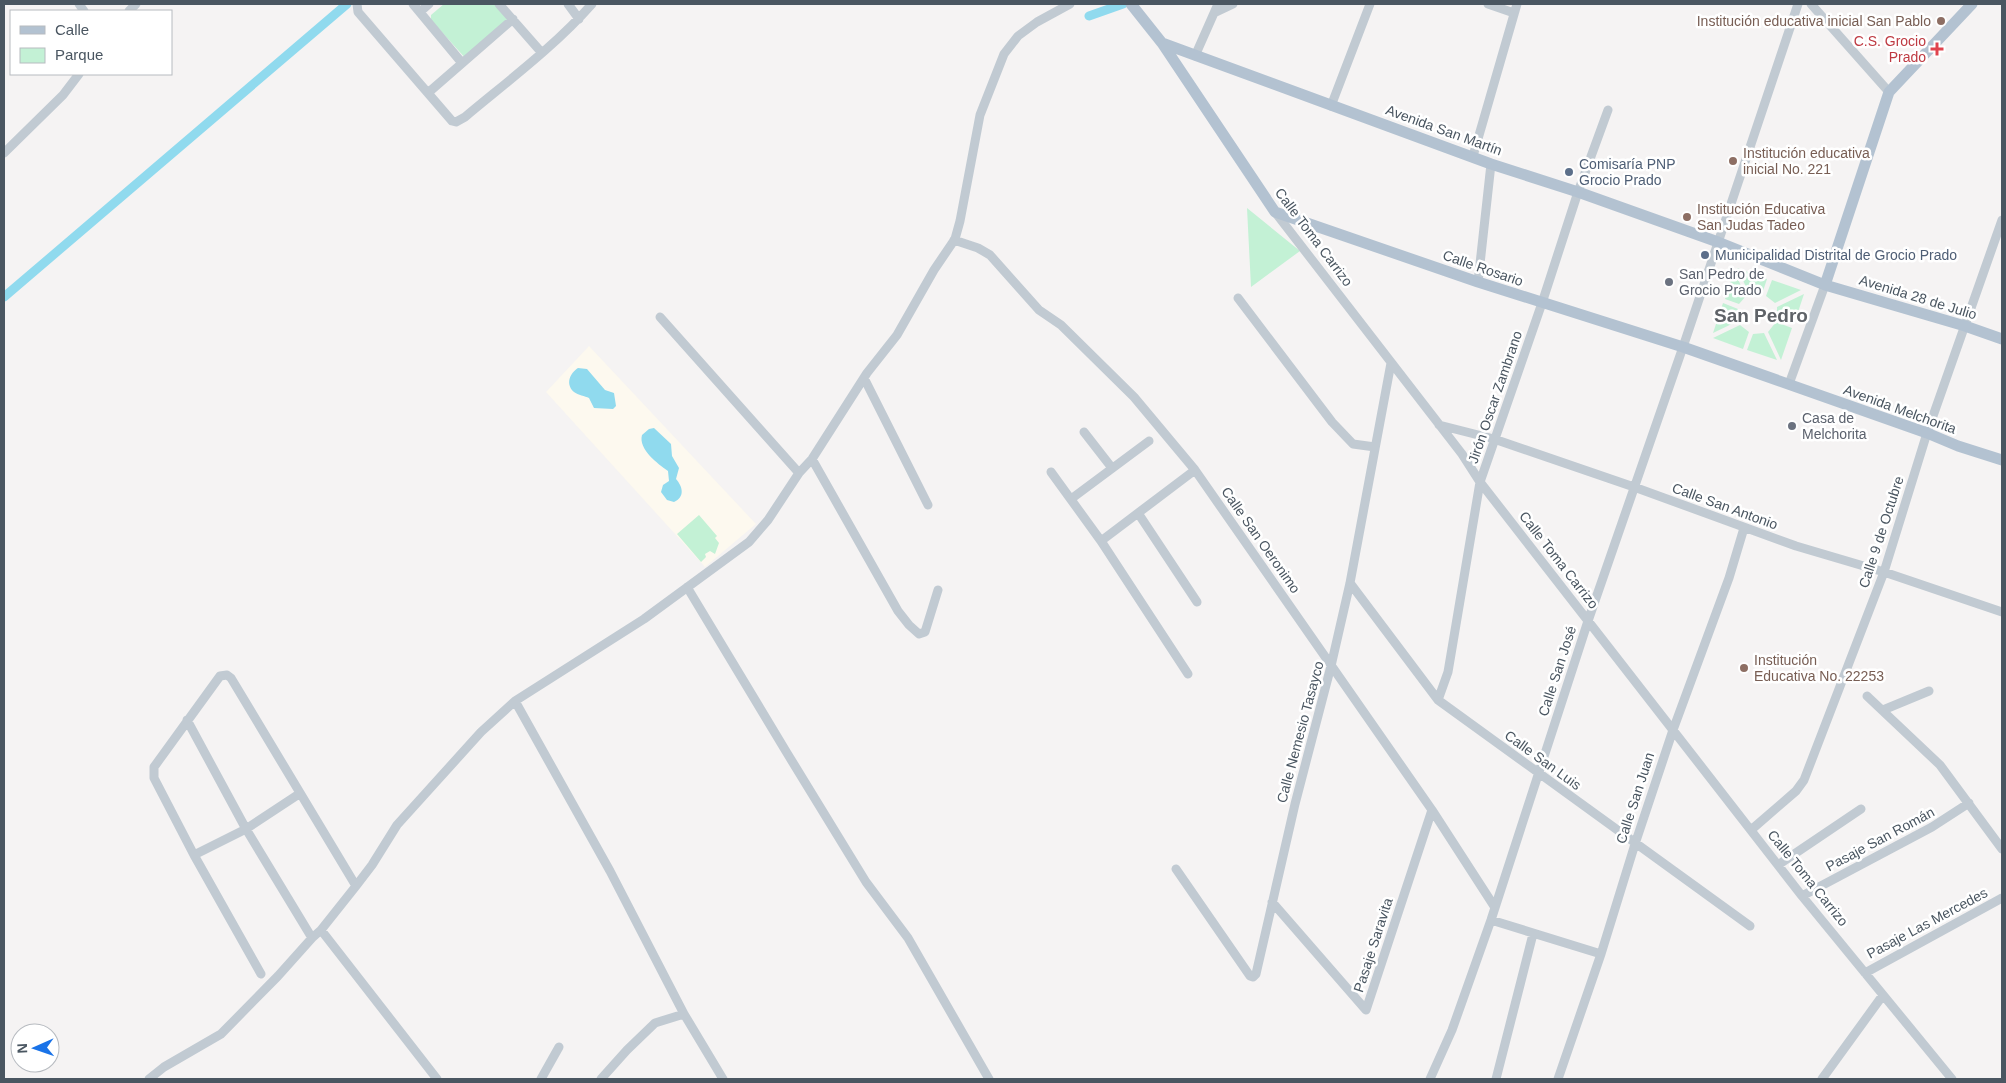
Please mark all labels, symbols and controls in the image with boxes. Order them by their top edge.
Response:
legend [10,10,172,75]
place label: Institución educativa inicial San Pablo [1697,13,1931,29]
marker: Institución educativa inicial San Pablo [1935,15,1947,27]
text: Calle [55,21,89,38]
place label: C.S. Grocio Prado [1854,33,1926,65]
marker: C.S. Grocio Prado [1930,42,1944,56]
text: Parque [55,46,103,63]
street label: Avenida San Martín [1384,101,1504,159]
place label: Institución educativa inicial No. 221 [1743,145,1870,177]
marker: Institución educativa inicial No. 221 [1727,155,1739,167]
place label: Comisaría PNP Grocio Prado [1579,156,1675,188]
marker: Comisaría PNP Grocio Prado [1563,166,1575,178]
street label: Calle Toma Carrizo [1272,185,1356,289]
place label: Institución Educativa San Judas Tadeo [1697,201,1826,233]
marker: Institución Educativa San Judas Tadeo [1681,211,1693,223]
street label: Calle Rosario [1441,247,1526,289]
place label: Municipalidad Distrital de Grocio Prado [1715,247,1957,263]
marker: Municipalidad Distrital de Grocio Prado [1699,249,1711,261]
place label: San Pedro de Grocio Prado [1679,266,1765,298]
street label: Avenida 28 de Julio [1857,272,1979,323]
marker: San Pedro de Grocio Prado [1663,276,1675,288]
district label: San Pedro [1714,305,1808,326]
street label: Jirón Oscar Zambrano [1465,328,1525,465]
street label: Avenida Melchorita [1841,381,1959,437]
place label: Casa de Melchorita [1802,410,1867,442]
marker: Casa de Melchorita [1786,420,1798,432]
street label: Calle 9 de Octubre [1855,474,1907,590]
street label: Calle San Antonio [1670,479,1780,533]
street label: Calle San Oeronimo [1218,484,1304,596]
street label: Calle Toma Carrizo [1516,508,1602,612]
street label: Calle San José [1535,624,1579,718]
place label: Institución Educativa No. 22253 [1754,652,1884,684]
street label: Calle Nemesio Tasayco [1273,659,1327,805]
marker: Institución Educativa No. 22253 [1738,662,1750,674]
street label: Calle San Luis [1502,727,1584,793]
street label: Calle San Juan [1613,750,1657,846]
street label: Pasaje San Román [1823,804,1937,874]
street label: Calle Toma Carrizo [1764,827,1852,929]
street label: Pasaje Las Mercedes [1864,884,1990,962]
street label: Pasaje Saravita [1350,896,1396,994]
north arrow [10,1023,60,1073]
text: N [14,1043,30,1054]

